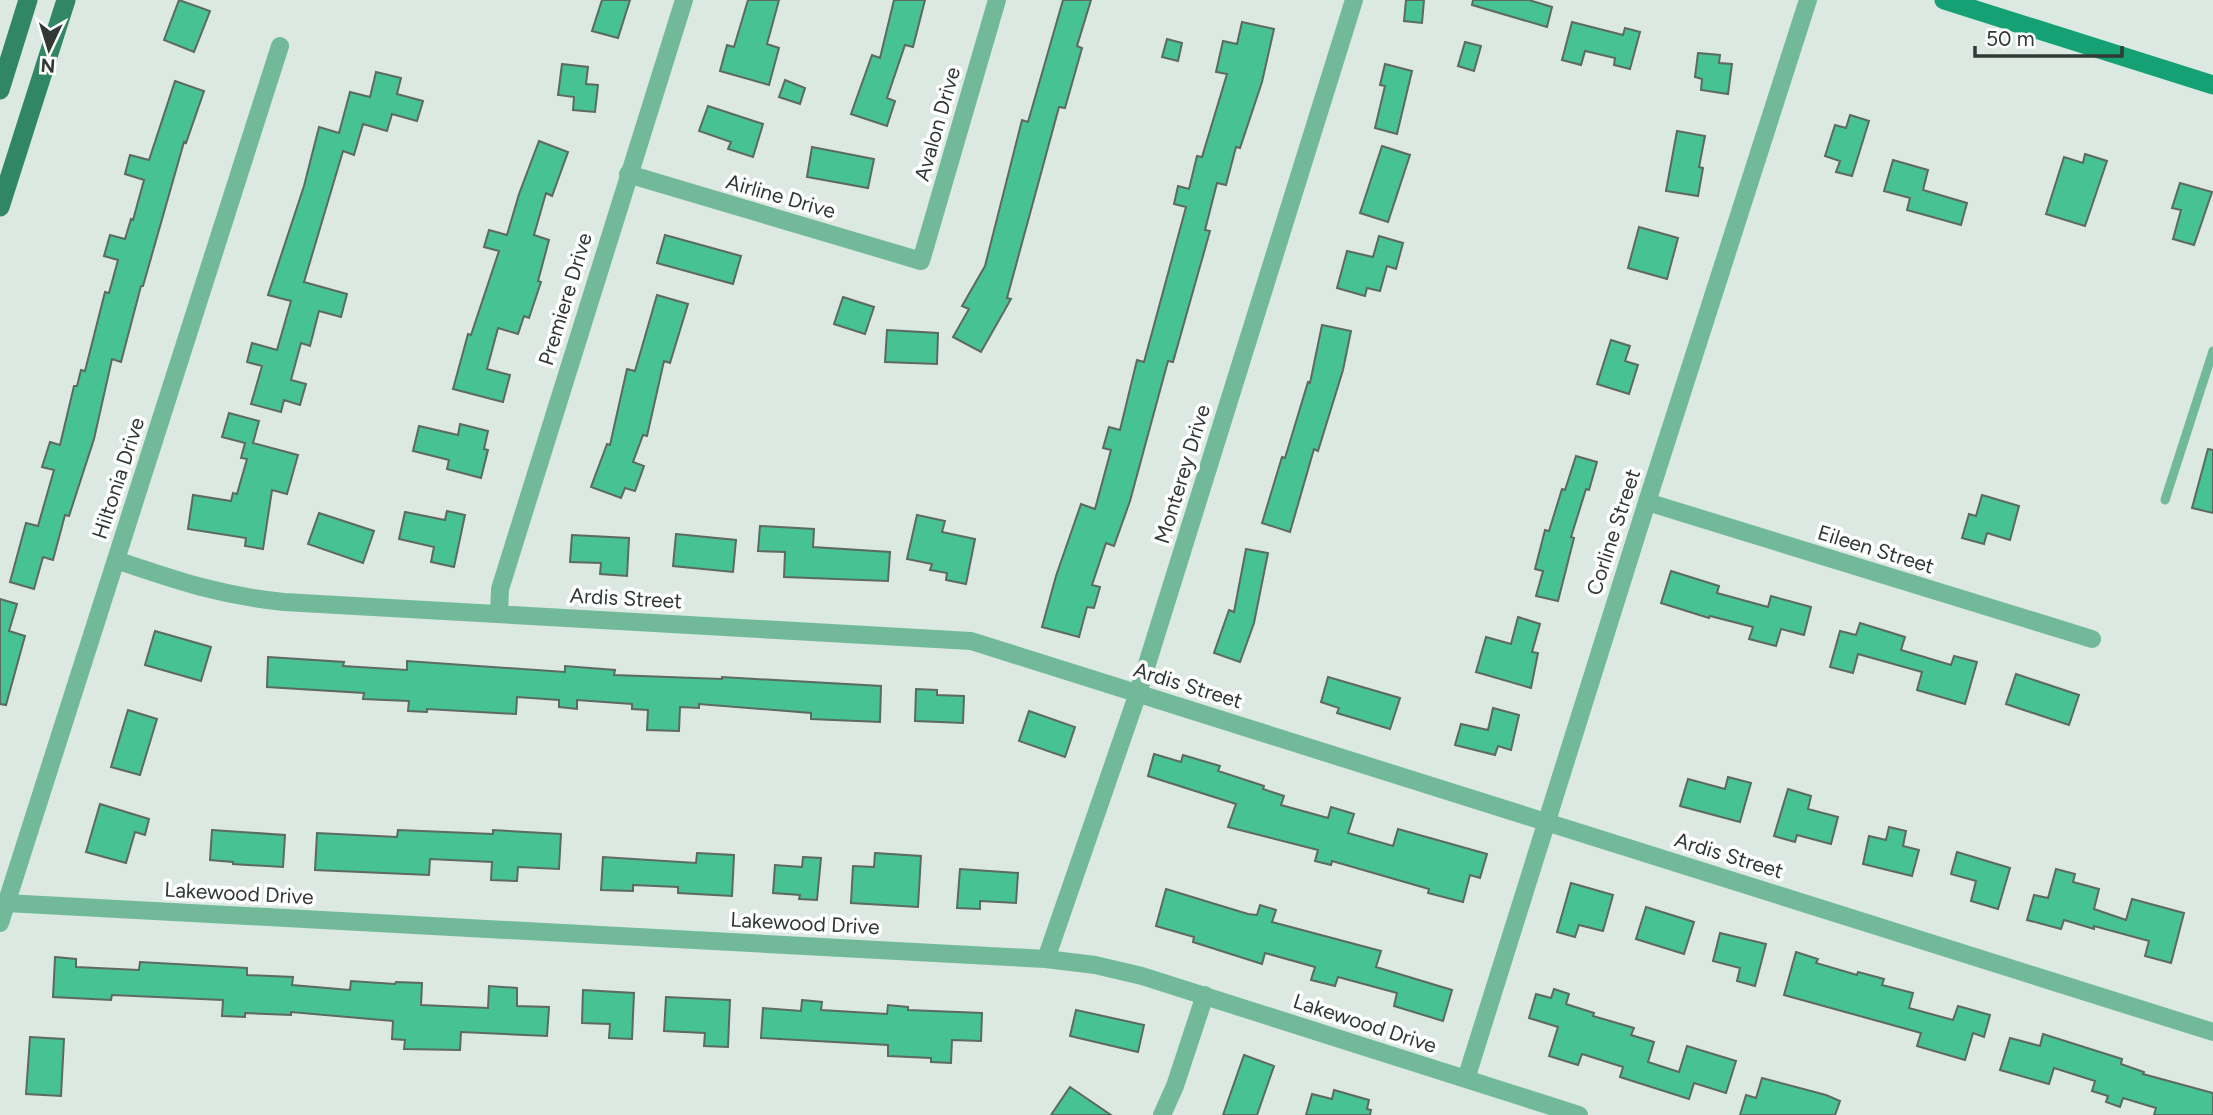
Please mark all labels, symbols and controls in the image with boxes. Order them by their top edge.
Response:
north arrow [14,14,84,84]
scale bar [1975,14,2122,58]
text: 50 m [1986,26,2035,51]
text: N [40,53,56,77]
street label: Avalon Drive [909,64,965,184]
street label: Airline Drive [723,168,839,224]
street label: Premiere Drive [533,230,597,368]
street label: Monterey Drive [1149,401,1215,547]
street label: Hiltonia Drive [87,414,149,542]
street label: Corline Street [1581,466,1645,598]
street label: Eileen Street [1815,519,1937,579]
street label: Ardis Street [569,583,683,613]
street label: Ardis Street [1131,657,1245,713]
street label: Ardis Street [1672,827,1786,883]
street label: Lakewood Drive [164,877,314,909]
street label: Lakewood Drive [730,907,880,939]
street label: Lakewood Drive [1290,988,1440,1058]

